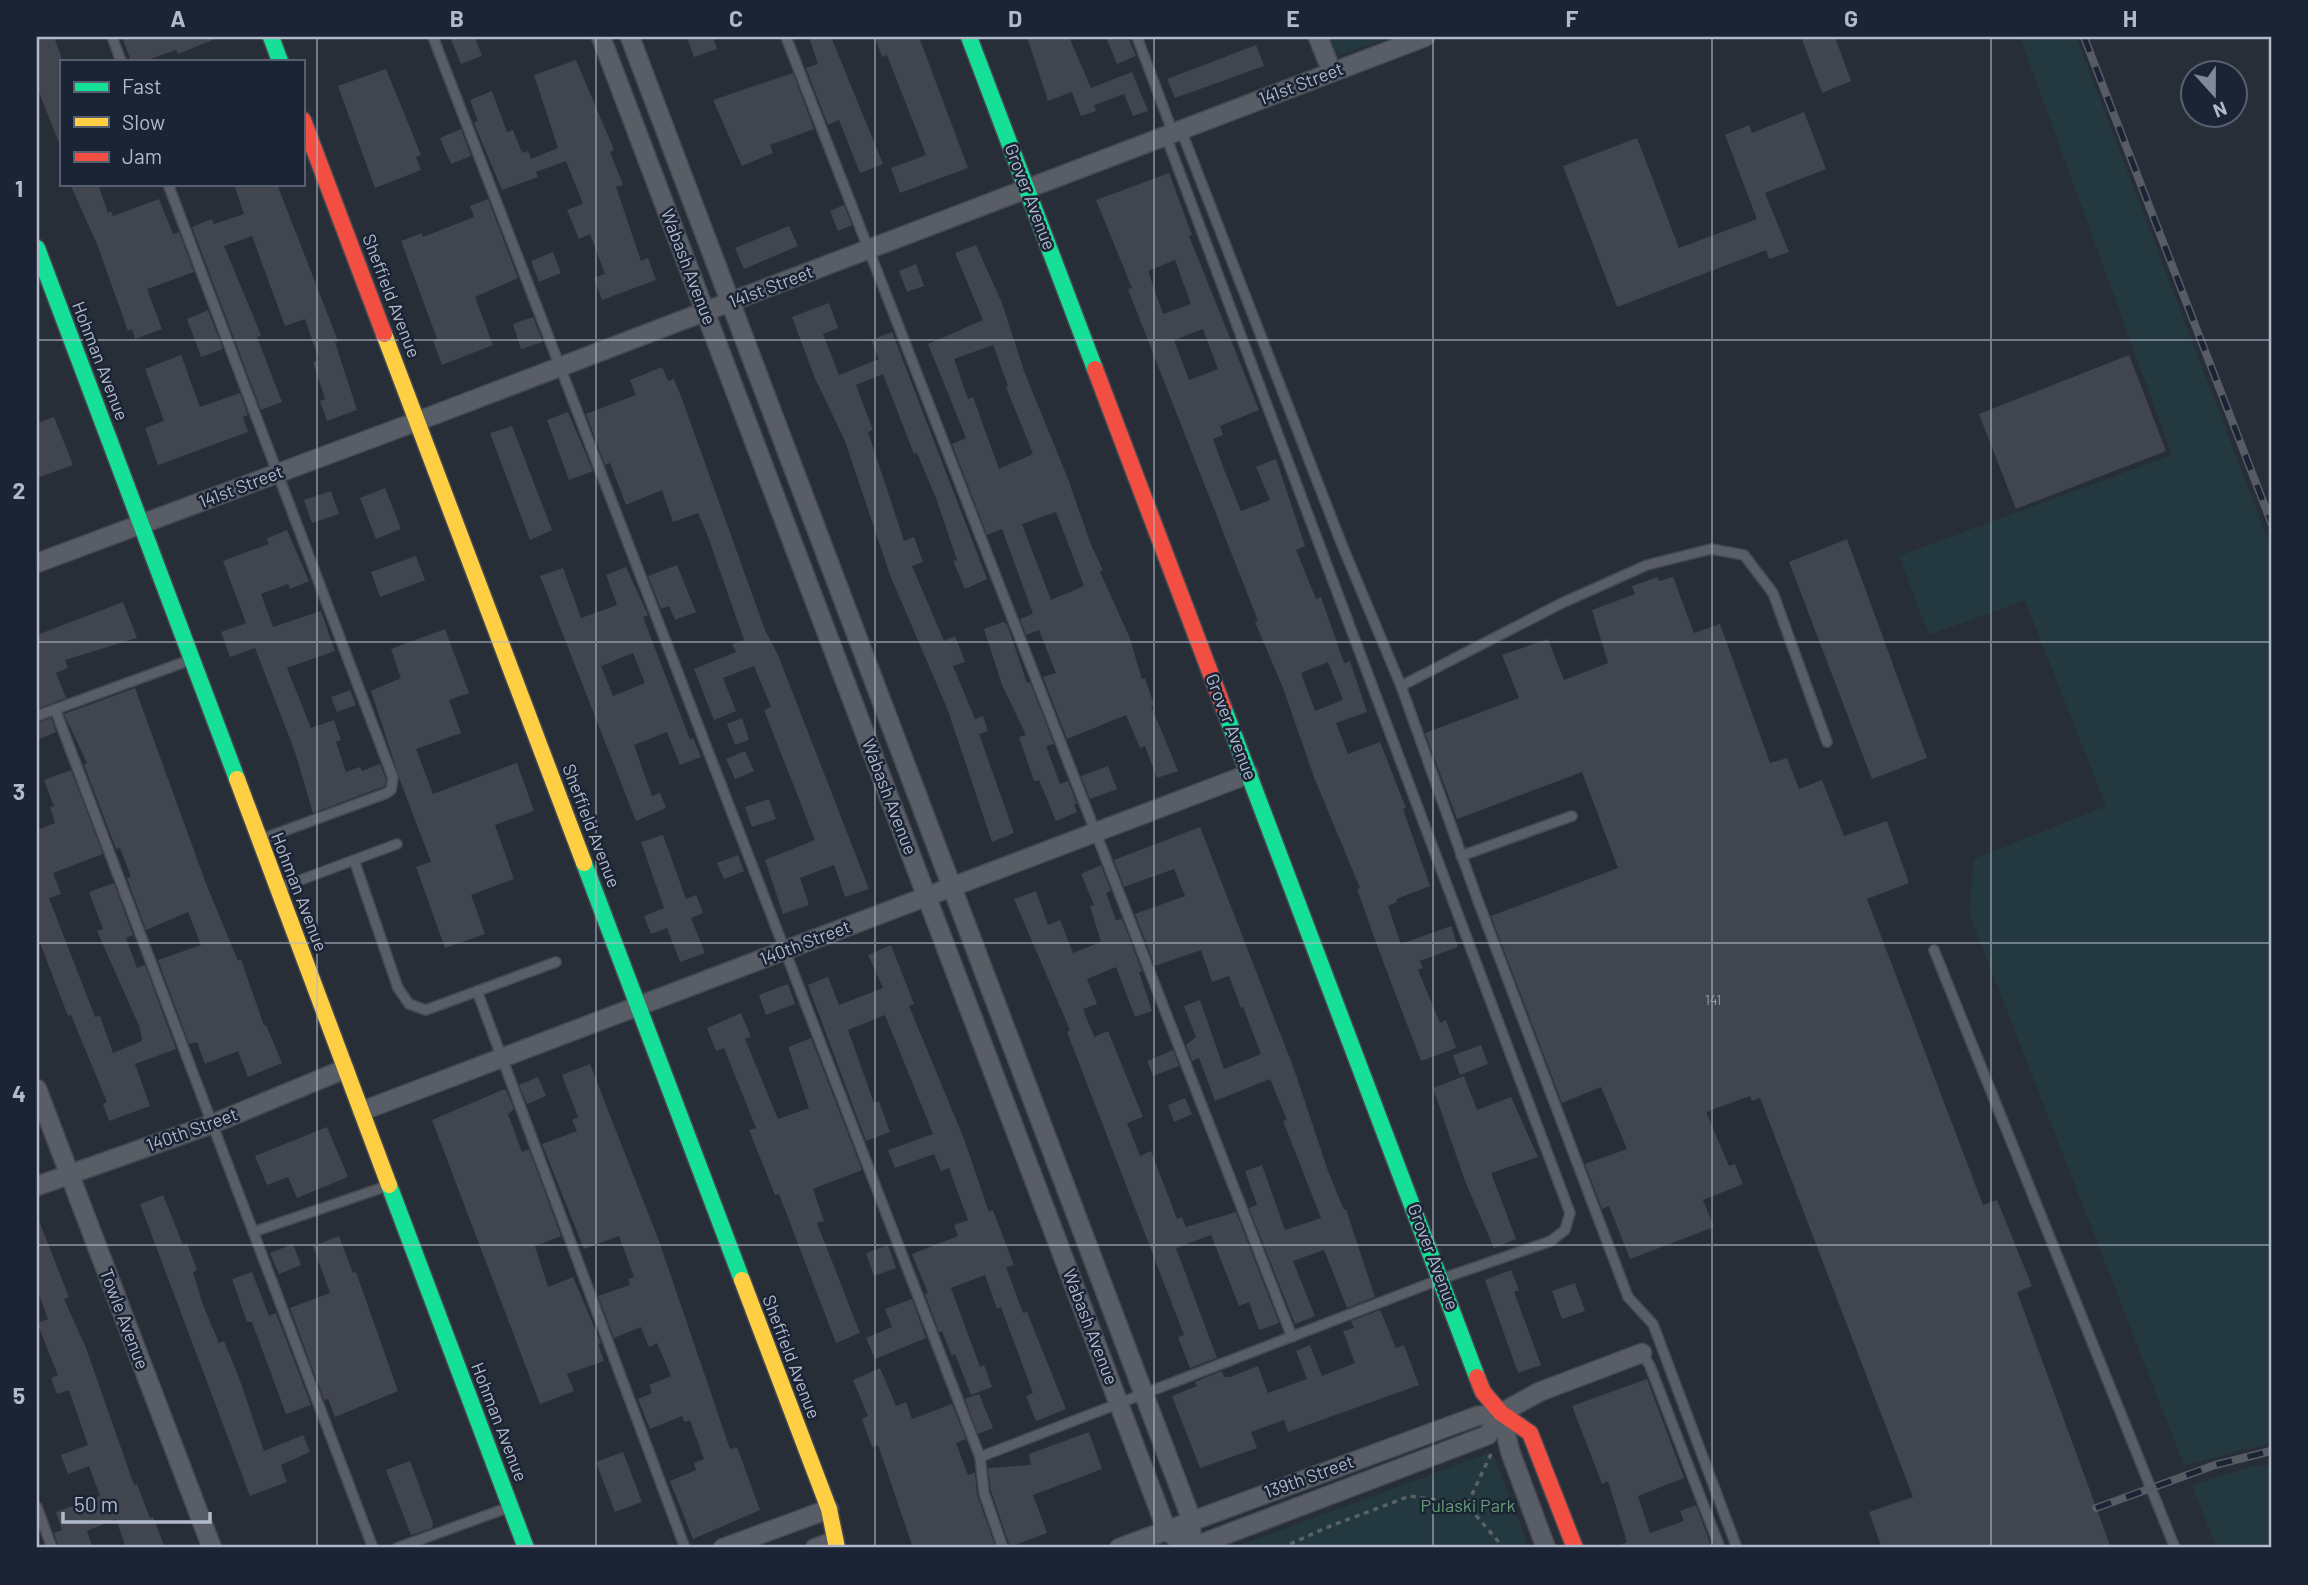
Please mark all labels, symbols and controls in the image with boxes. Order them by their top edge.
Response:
text: A [170,4,186,32]
text: B [450,4,464,32]
text: C [729,4,743,32]
text: D [1008,4,1022,32]
text: E [1286,4,1300,32]
text: F [1566,4,1579,32]
text: G [1844,4,1858,32]
text: H [2123,4,2137,32]
street label: 141st Street [1255,57,1346,109]
legend [60,60,304,186]
north arrow [2178,60,2248,130]
text: Fast [122,73,162,98]
text: N [2210,97,2230,123]
text: Slow [122,109,165,134]
street label: Grover Avenue [1001,140,1061,253]
text: Jam [122,143,162,168]
text: 1 [15,174,23,202]
street label: Wabash Avenue [657,206,721,328]
street label: Sheffield Avenue [358,231,426,361]
street label: 141st Street [725,260,816,312]
street label: Hohman Avenue [68,298,134,423]
street label: 141st Street [195,460,286,512]
text: 2 [13,476,25,504]
street label: Grover Avenue [1202,670,1262,783]
street label: Wabash Avenue [858,736,922,858]
street label: Sheffield Avenue [558,761,626,891]
text: 3 [13,777,25,805]
street label: Hohman Avenue [267,829,333,954]
street label: 140th Street [756,915,853,969]
house number: 141 [1705,991,1721,1008]
text: 4 [12,1079,26,1107]
street label: 140th Street [143,1102,240,1156]
street label: Grover Avenue [1404,1200,1464,1313]
street label: Towle Avenue [96,1265,154,1372]
street label: Wabash Avenue [1059,1266,1123,1388]
street label: Sheffield Avenue [758,1292,826,1422]
street label: Hohman Avenue [467,1359,533,1484]
text: 5 [13,1381,25,1409]
street label: 139th Street [1261,1450,1357,1502]
scale bar [63,1480,210,1524]
text: 50 m [74,1491,118,1516]
park label: Pulaski Park [1421,1494,1515,1516]

